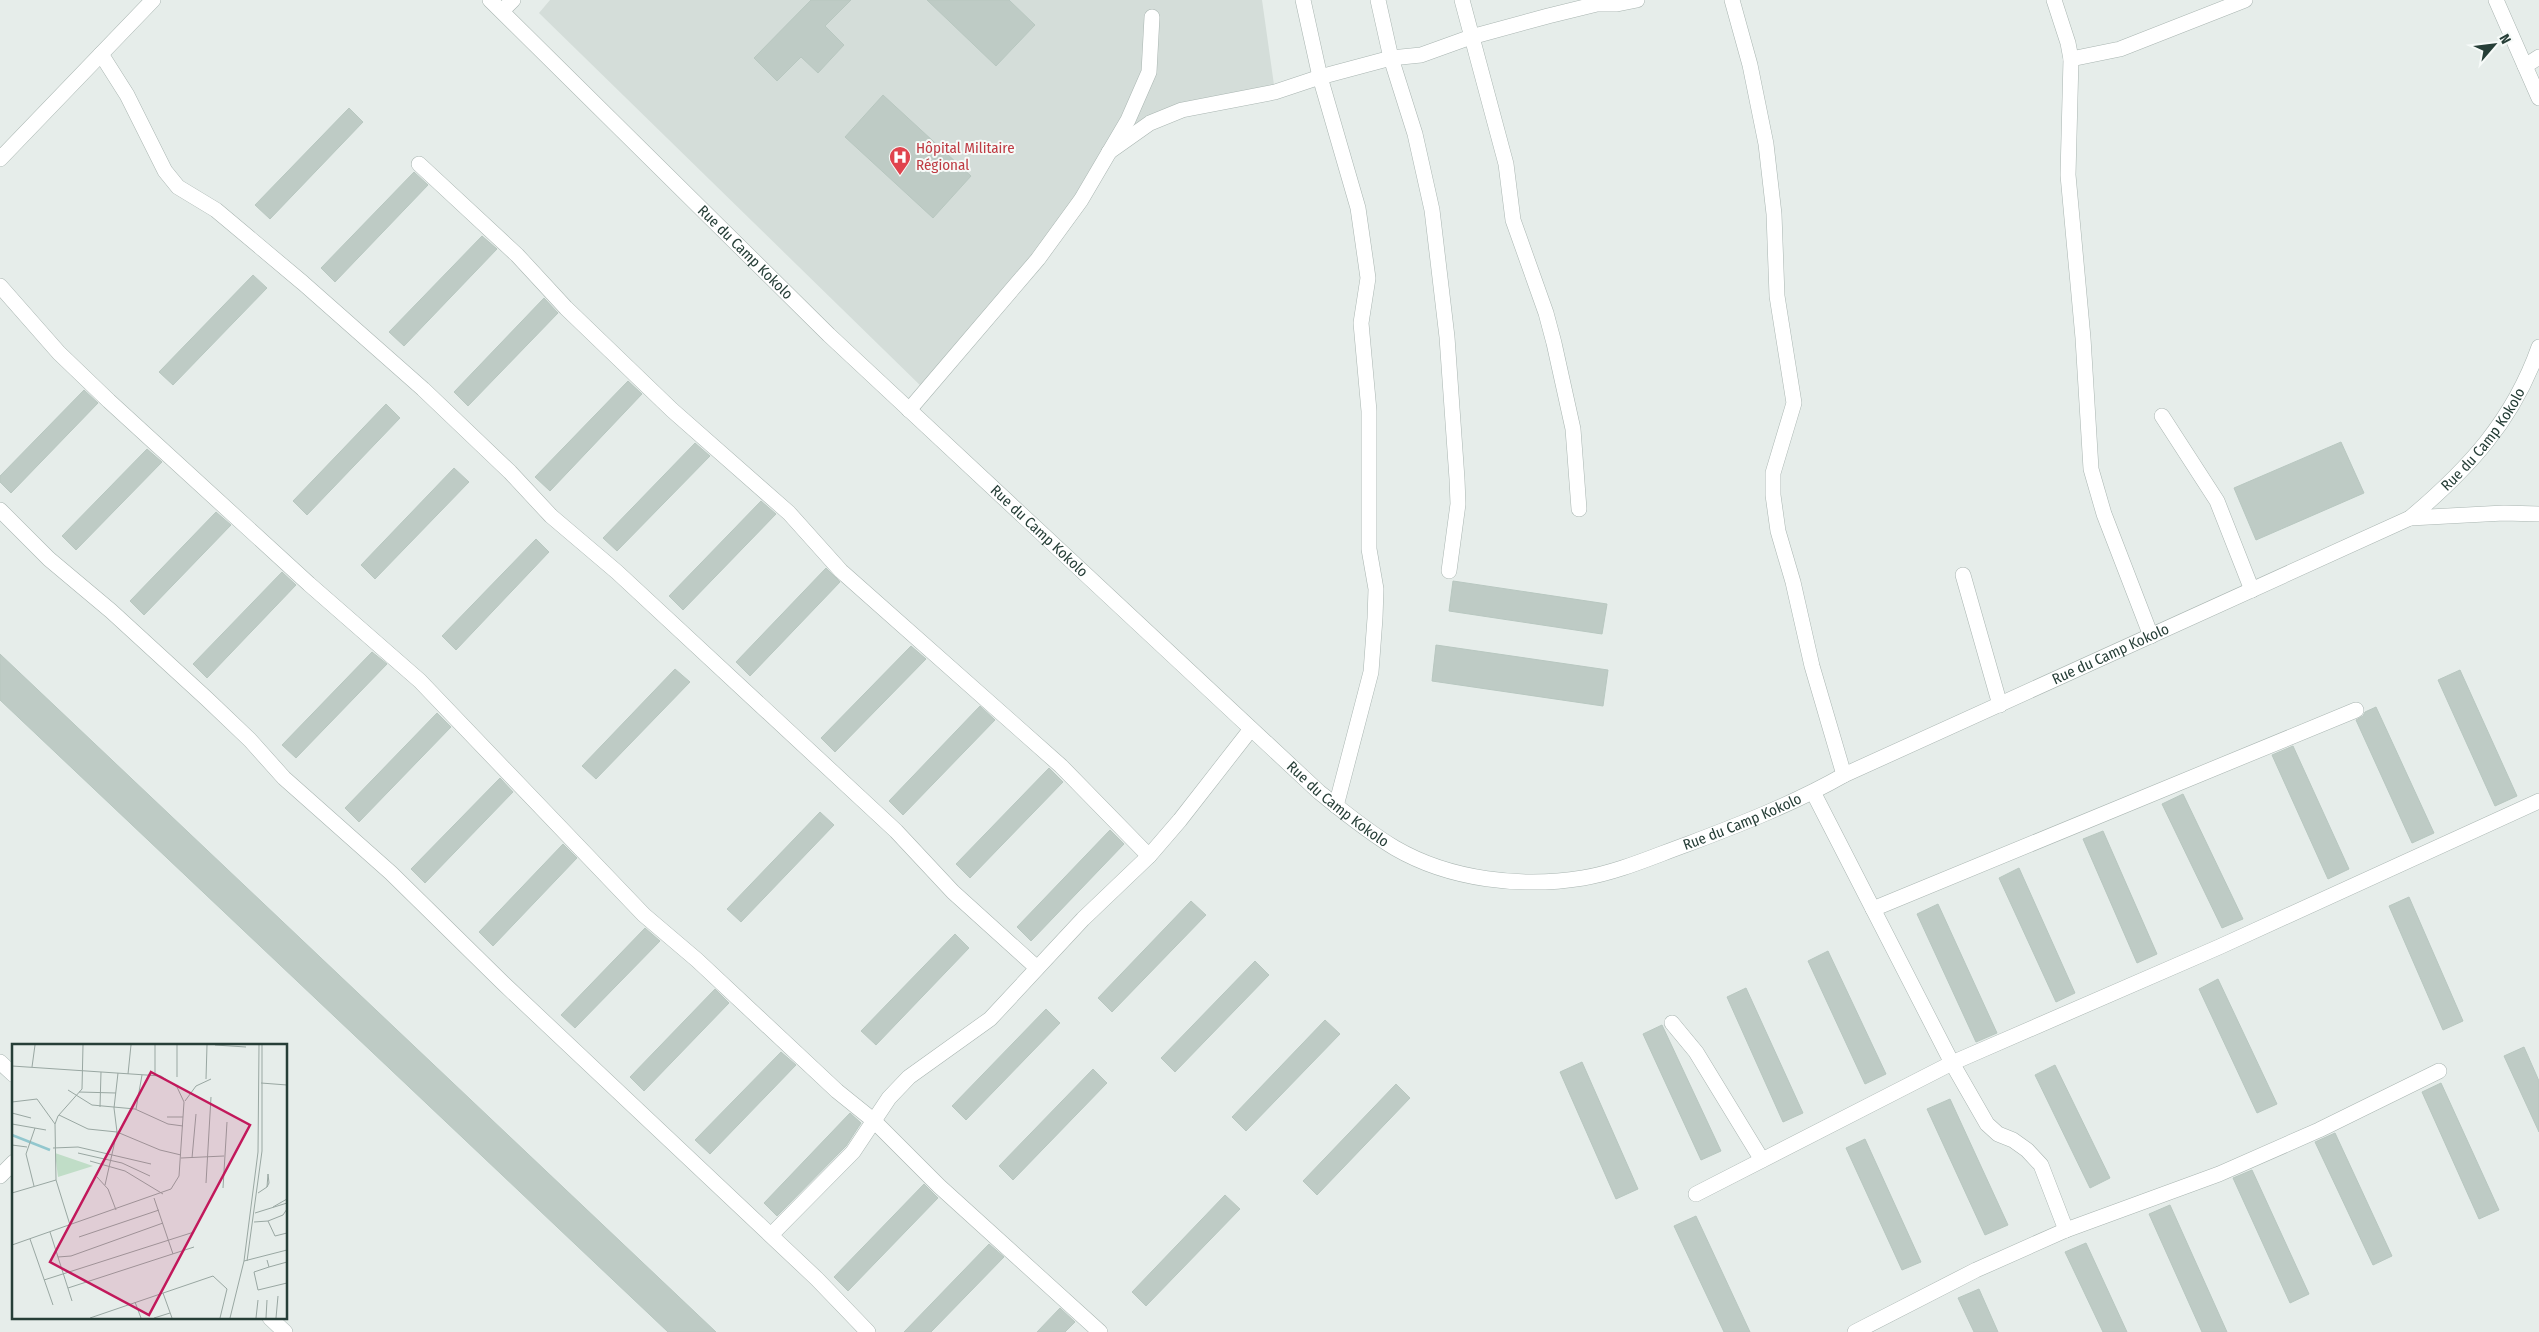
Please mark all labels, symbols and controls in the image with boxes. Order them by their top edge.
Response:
north arrow [2469,20,2519,70]
text: N [2496,31,2515,47]
place label: Hôpital Militaire Régional [916,139,1015,174]
hospital icon: Hôpital Militaire Régional [888,145,912,176]
street label: Rue du Camp Kokolo [694,201,797,303]
street label: Rue du Camp Kokolo [2437,385,2529,495]
street label: Rue du Camp Kokolo [987,481,1092,581]
street label: Rue du Camp Kokolo [2049,620,2172,688]
street label: Rue du Camp Kokolo [1283,758,1392,851]
street label: Rue du Camp Kokolo [1680,789,1804,854]
inset map [12,1044,288,1320]

